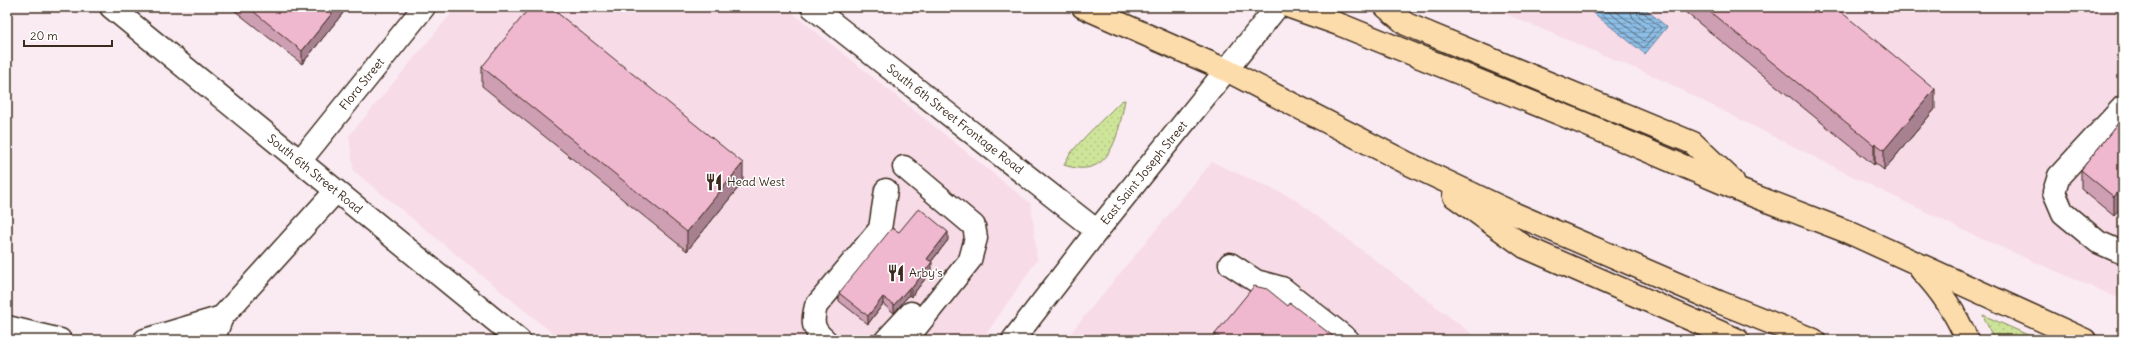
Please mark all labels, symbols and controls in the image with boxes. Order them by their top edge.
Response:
scale bar [24,22,112,48]
text: 20 m [30,28,58,43]
street label: Flora Street [336,55,387,113]
street label: South 6th Street Frontage Road [884,60,1027,177]
street label: East Saint Joseph Street [1097,118,1190,228]
street label: South 6th Street Road [265,131,366,217]
restaurant icon: Head West [704,172,724,192]
place label: Head West [727,174,785,189]
restaurant icon: Arby's [886,263,906,283]
place label: Arby's [909,265,943,280]

